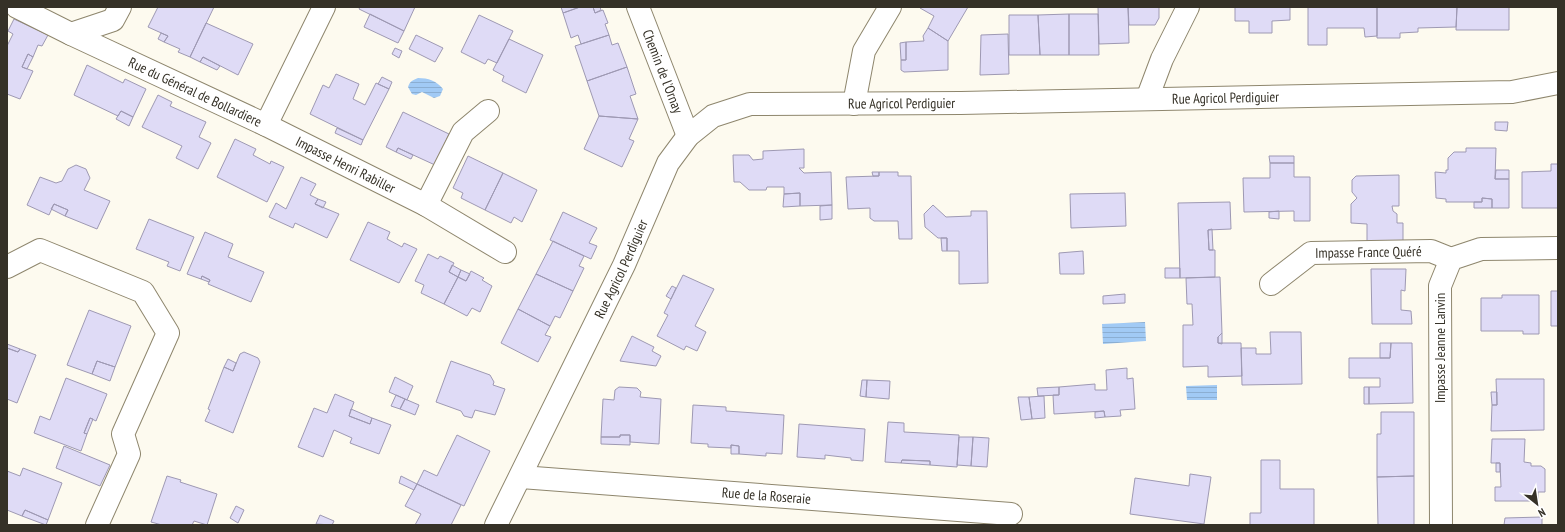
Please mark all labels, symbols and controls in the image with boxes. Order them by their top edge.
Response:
street label: Chemin de l'Ornay [639,27,688,117]
street label: Rue du Général de Bollardiere [126,53,265,131]
street label: Rue Agricol Perdiguier [1172,88,1279,108]
street label: Rue Agricol Perdiguier [848,94,955,113]
street label: Impasse Henri Rabiller [293,132,399,197]
street label: Rue Agricol Perdiguier [590,216,652,321]
street label: Impasse France Quéré [1315,242,1422,262]
street label: Impasse Jeanne Lanvin [1431,293,1449,403]
street label: Rue de la Roseraie [721,483,812,508]
north arrow [1517,484,1557,524]
text: N [1536,505,1548,520]

